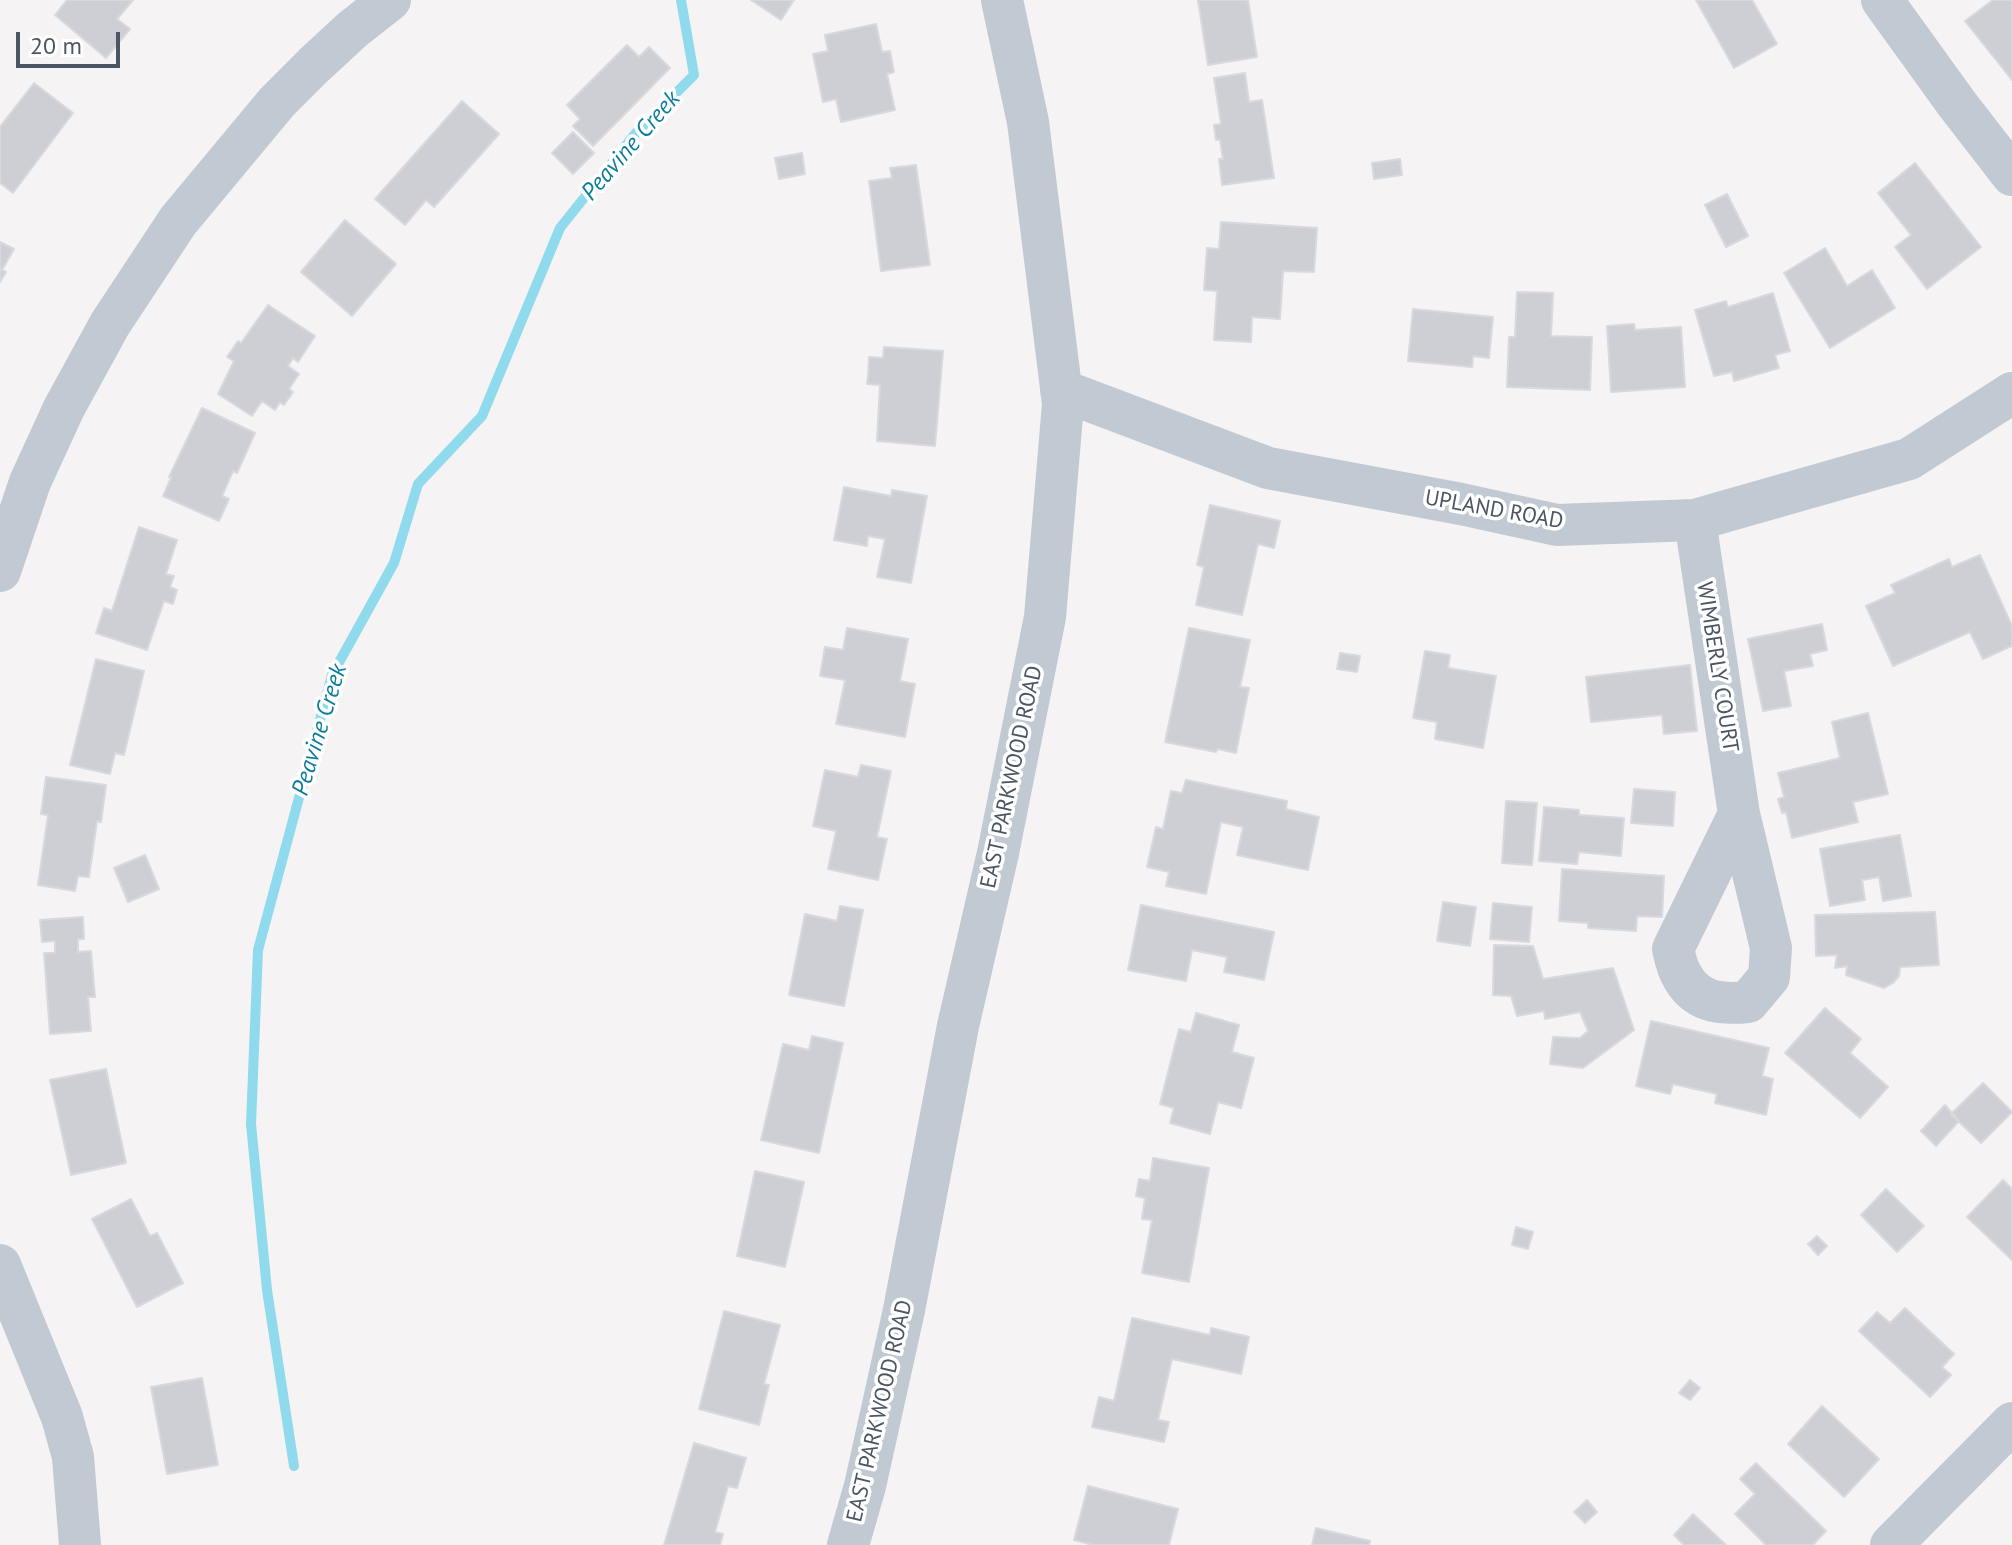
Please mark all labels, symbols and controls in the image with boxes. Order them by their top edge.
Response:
scale bar [20,16,124,66]
text: 20 m [30,30,82,61]
water label: Peavine Creek [576,85,686,207]
street label: UPLAND ROAD [1423,485,1565,535]
street label: WIMBERLY COURT [1690,580,1744,754]
water label: Peavine Creek [286,661,354,799]
street label: EAST PARKWOOD ROAD [976,663,1048,891]
street label: EAST PARKWOOD ROAD [842,1298,918,1524]

